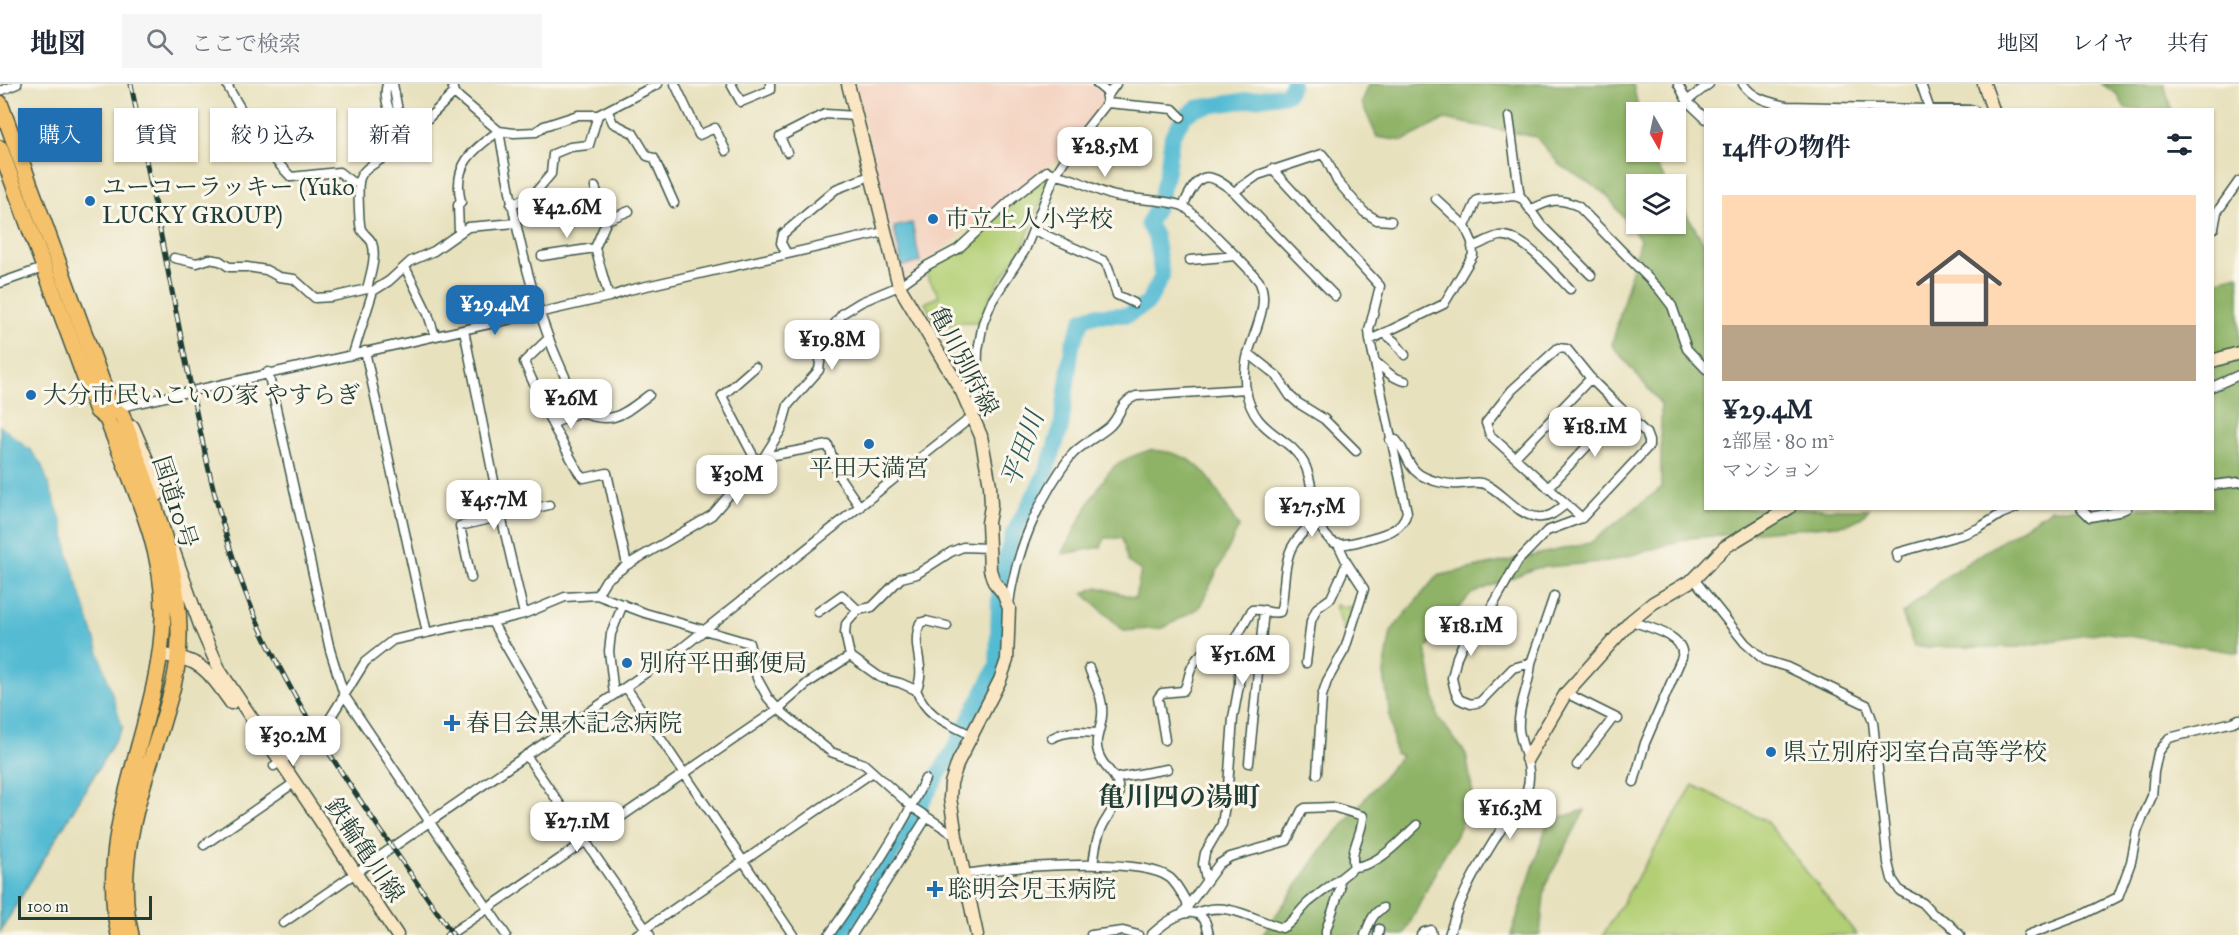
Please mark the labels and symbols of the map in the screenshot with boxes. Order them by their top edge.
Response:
north arrow [1626,102,1686,162]
pin: ¥28.5M [1056,127,1154,178]
place label: ユーコーラッキー (Yuko LUCKY GROUP) [102,172,355,230]
pin: ¥42.6M [518,188,616,239]
marker: ユーコーラッキー (Yuko LUCKY GROUP) [83,194,97,208]
place label: 市立上人小学校 [945,204,1113,234]
marker: 市立上人小学校 [926,212,940,226]
pin: ¥29.4M [446,285,544,336]
street label: 亀川別府線 [923,301,1005,421]
pin: ¥19.8M [783,320,881,371]
pin: ¥26M [535,379,607,430]
place label: 大分市民いこいの家 やすらぎ [43,380,360,410]
marker: 大分市民いこいの家 やすらぎ [24,388,38,402]
water label: 平田川 [994,404,1051,491]
pin: ¥18.1M [1546,407,1644,458]
marker: 平田天満宮 [862,437,876,451]
street label: 国道10号 [146,452,204,552]
place label: 平田天満宮 [809,453,929,483]
pin: ¥30M [701,455,773,506]
pin: ¥45.7M [445,480,543,531]
pin: ¥27.5M [1263,487,1361,538]
pin: ¥18.1M [1422,606,1520,657]
pin: ¥51.6M [1194,635,1292,686]
place label: 別府平田郵便局 [639,648,807,678]
marker: 別府平田郵便局 [620,656,634,670]
place label: 春日会黒木記念病院 [466,708,682,738]
marker: 春日会黒木記念病院 [443,714,461,732]
pin: ¥30.2M [244,716,342,767]
place label: 県立別府羽室台高等学校 [1783,737,2047,767]
marker: 県立別府羽室台高等学校 [1764,745,1778,759]
district label: 亀川四の湯町 [1098,780,1260,813]
pin: ¥16.3M [1461,789,1559,840]
street label: 鉄輪亀川線 [319,792,411,908]
pin: ¥27.1M [528,802,626,853]
place label: 聡明会児玉病院 [948,874,1116,904]
marker: 聡明会児玉病院 [926,880,944,898]
scale bar [18,893,152,920]

